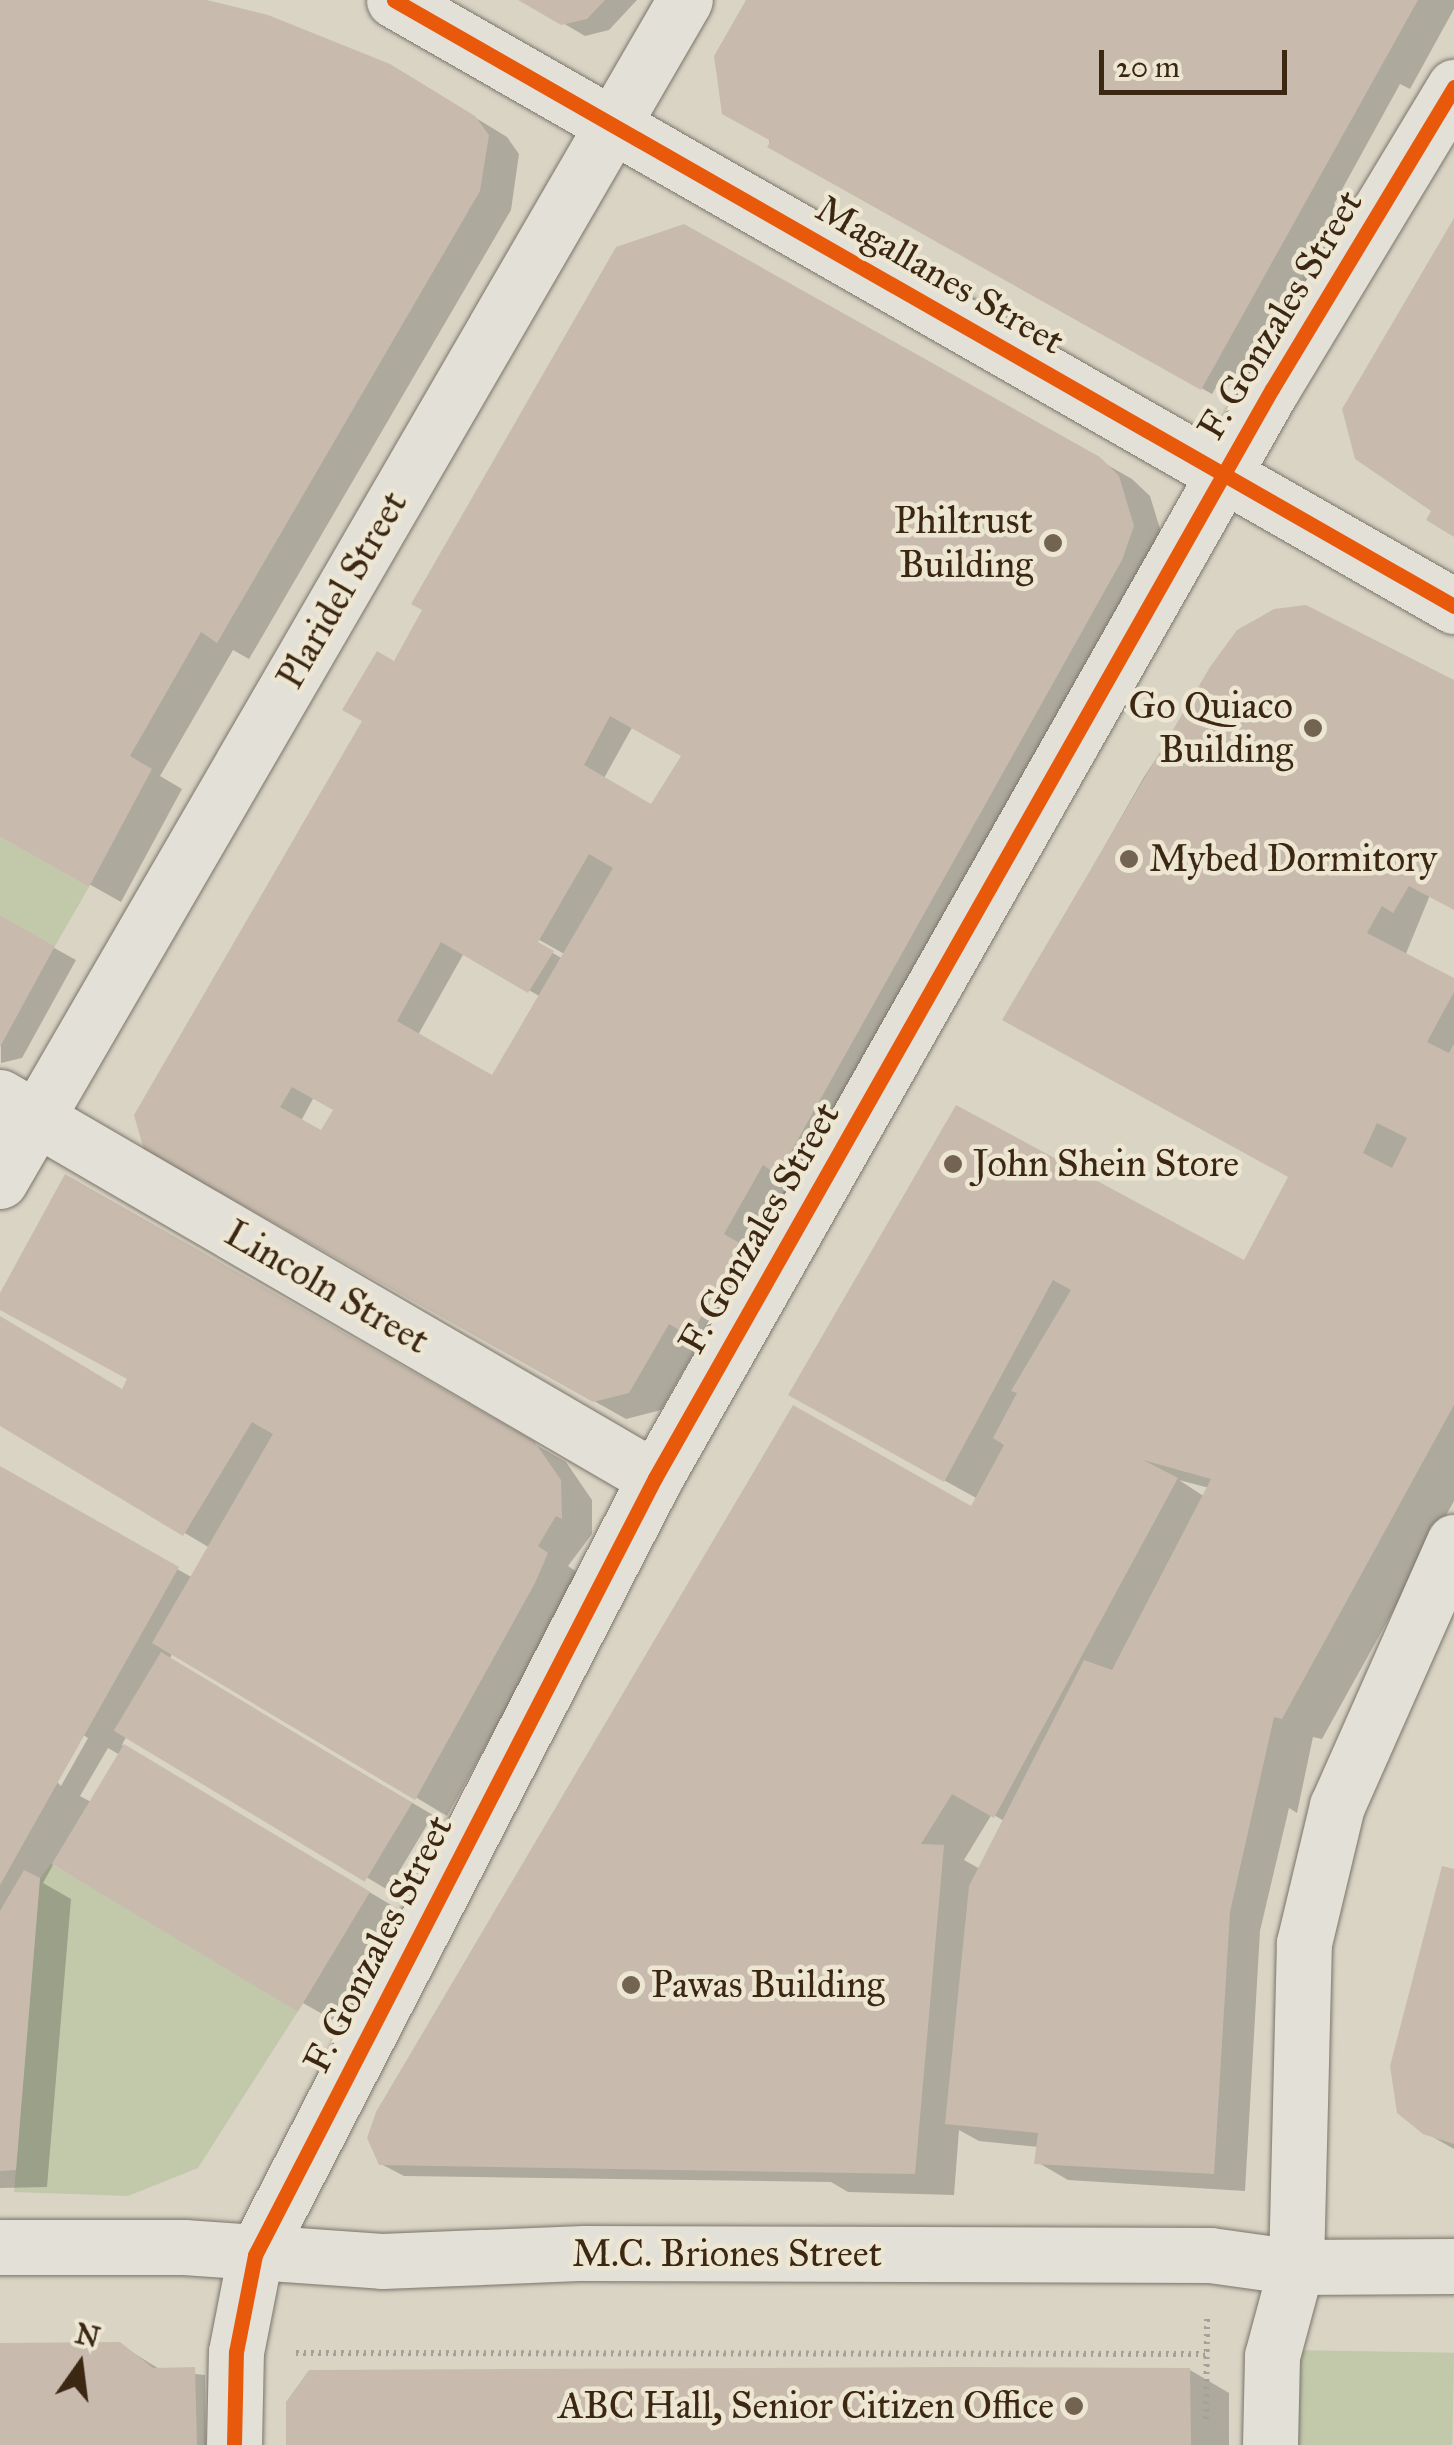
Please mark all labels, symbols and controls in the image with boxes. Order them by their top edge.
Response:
scale bar [1104,30,1292,92]
text: 20 m [1116,49,1180,85]
street label: F. Gonzales Street [1188,182,1372,448]
street label: Magallanes Street [808,186,1072,364]
street label: Plaridel Street [267,483,417,697]
place label: Philtrust Building [894,498,1033,588]
marker: Philtrust Building [1042,532,1064,554]
place label: Go Quiaco Building [1129,683,1293,772]
marker: Go Quiaco Building [1302,717,1324,739]
place label: Mybed Dormitory [1149,836,1437,882]
marker: Mybed Dormitory [1118,848,1140,870]
street label: F. Gonzales Street [669,1094,849,1362]
place label: John Shein Store [973,1141,1239,1187]
marker: John Shein Store [942,1153,964,1175]
street label: Lincoln Street [217,1210,437,1364]
street label: F. Gonzales Street [294,1808,462,2080]
place label: Pawas Building [651,1962,885,2008]
marker: Pawas Building [620,1974,642,1996]
street label: M.C. Briones Street [572,2231,882,2277]
north arrow [30,2315,130,2415]
text: N [72,2316,103,2355]
place label: ABC Hall, Senior Citizen Office [558,2383,1054,2429]
marker: ABC Hall, Senior Citizen Office [1063,2395,1085,2417]

